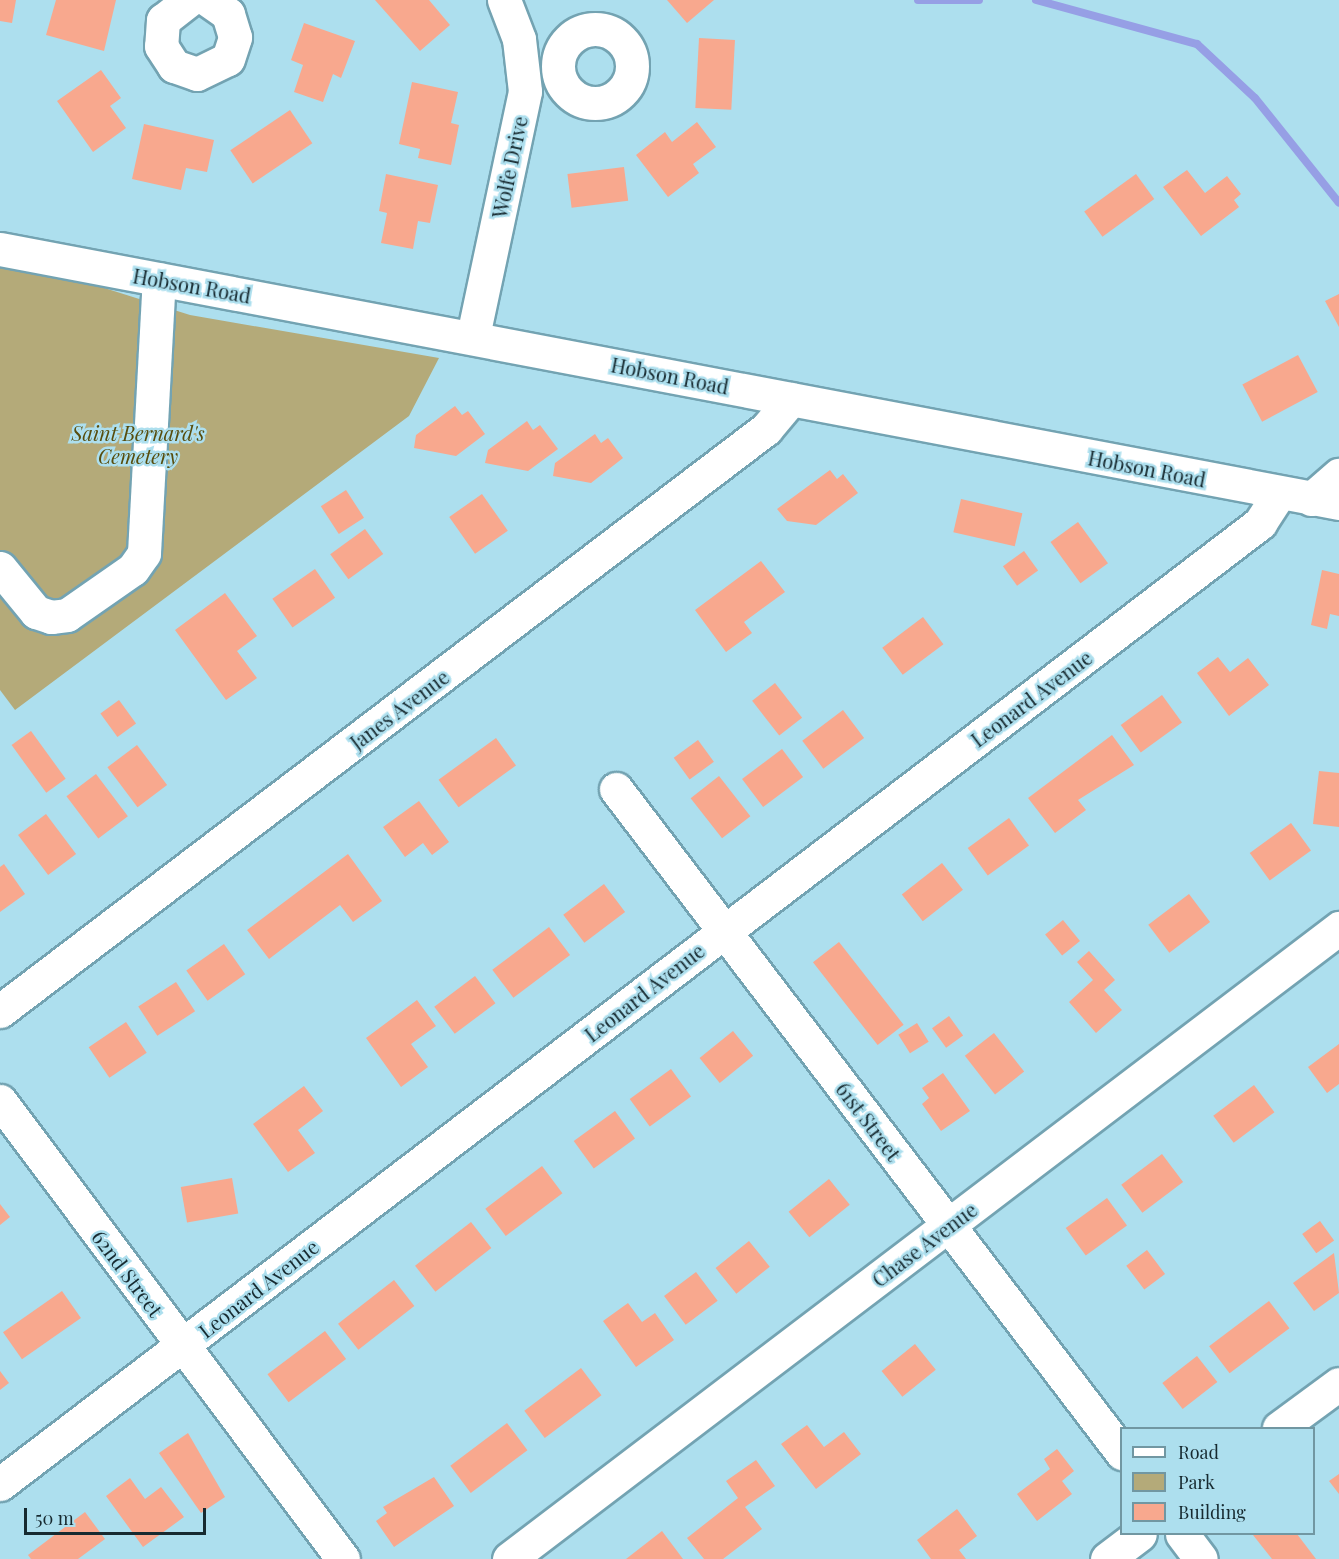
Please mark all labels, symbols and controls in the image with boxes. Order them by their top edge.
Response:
street label: Wolfe Drive [486,114,532,220]
street label: Hobson Road [131,263,253,307]
street label: Hobson Road [609,352,731,398]
park label: Saint Bernard's Cemetery [71,421,205,468]
street label: Hobson Road [1086,445,1208,491]
street label: Leonard Avenue [966,645,1096,751]
street label: Janes Avenue [345,664,453,754]
street label: Leonard Avenue [579,938,709,1046]
street label: 61st Street [832,1077,906,1165]
street label: Chase Avenue [867,1197,981,1291]
street label: 62nd Street [88,1225,168,1321]
street label: Leonard Avenue [193,1234,323,1342]
legend [1120,1427,1315,1535]
text: Road [1178,1440,1219,1464]
text: Park [1178,1470,1215,1494]
scale bar [27,1496,208,1534]
text: Building [1178,1500,1246,1524]
text: 50 m [35,1506,74,1530]

